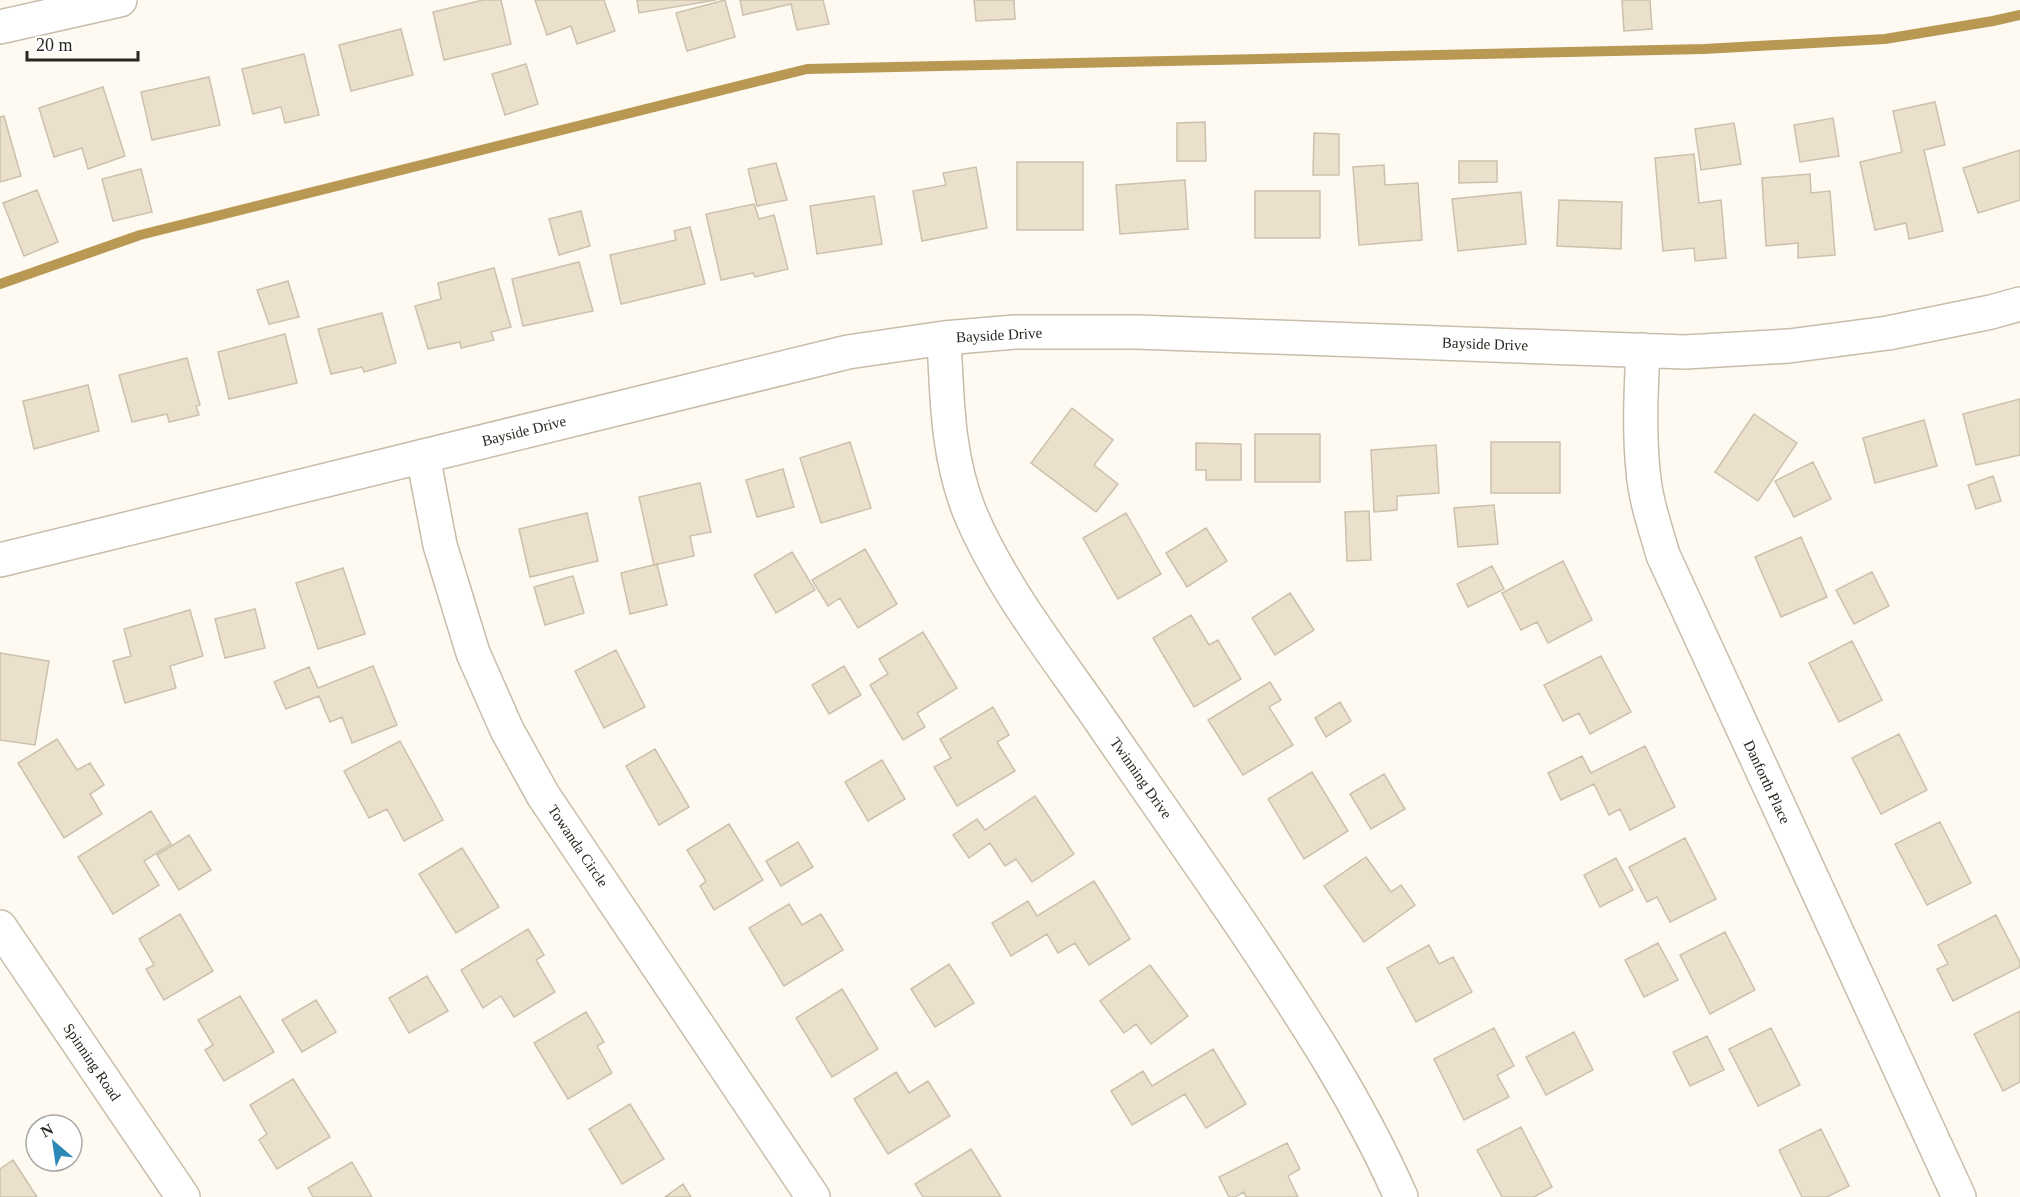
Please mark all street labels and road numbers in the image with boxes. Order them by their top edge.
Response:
street label: Bayside Drive [956,325,1043,345]
street label: Bayside Drive [1442,335,1529,354]
street label: Bayside Drive [480,413,568,449]
street label: Twinning Drive [1107,734,1175,822]
street label: Danforth Place [1741,738,1793,827]
street label: Towanda Circle [545,802,611,890]
street label: Spinning Road [60,1020,124,1104]

